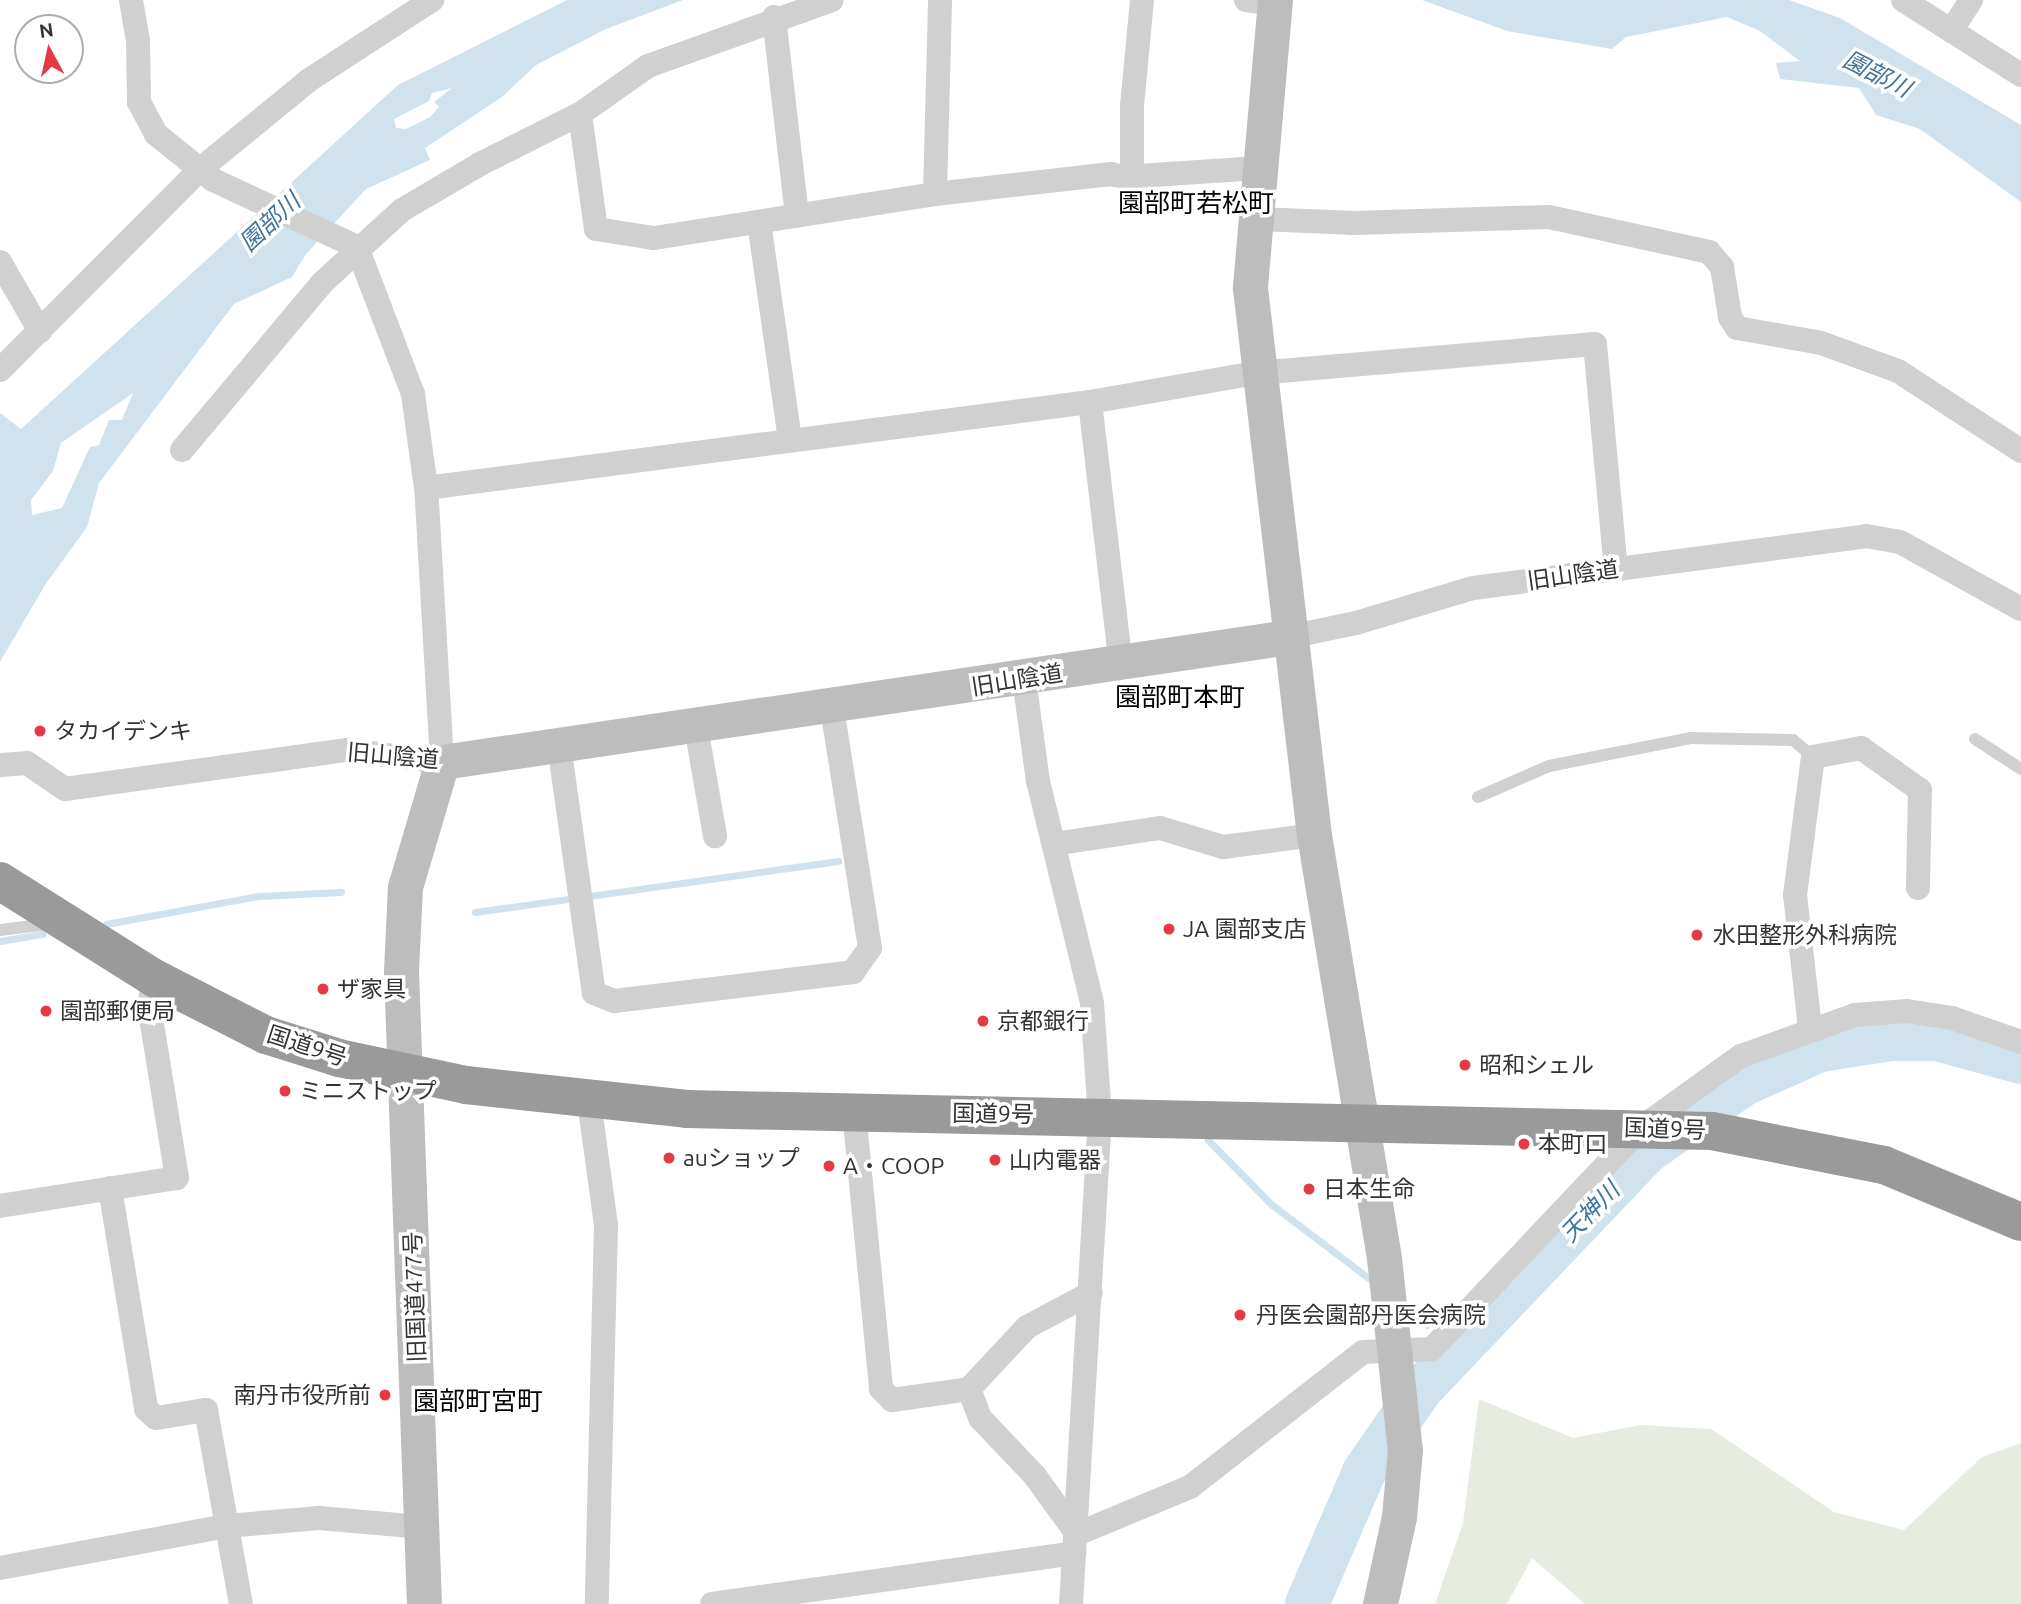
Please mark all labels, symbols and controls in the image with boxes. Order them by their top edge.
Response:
north arrow [14,14,84,84]
text: N [38,18,55,42]
water label: 園部川 [1838,45,1916,103]
water label: 園部川 [234,187,306,257]
district label: 園部町若松町 [1118,187,1274,219]
street label: 旧山陰道 [1526,555,1620,595]
street label: 旧山陰道 [969,659,1065,701]
district label: 園部町本町 [1115,681,1245,713]
place label: タカイデンキ [54,717,192,745]
marker: タカイデンキ [32,723,48,739]
street label: 旧山陰道 [346,738,440,774]
place label: JA 園部支店 [1183,915,1306,943]
marker: JA 園部支店 [1161,921,1177,937]
place label: 水田整形外科病院 [1713,921,1897,949]
marker: 水田整形外科病院 [1687,925,1707,945]
place label: ザ家具 [337,975,406,1003]
marker: ザ家具 [315,981,331,997]
place label: 園部郵便局 [60,997,175,1025]
marker: 園部郵便局 [38,1003,54,1019]
place label: 京都銀行 [997,1007,1089,1035]
marker: 京都銀行 [975,1013,991,1029]
street label: 国道9号 [264,1020,350,1072]
place label: 昭和シェル [1479,1051,1594,1079]
marker: 昭和シェル [1457,1057,1473,1073]
place label: ミニストップ [299,1077,437,1105]
marker: ミニストップ [277,1083,293,1099]
street label: 国道9号 [952,1099,1034,1129]
street label: 国道9号 [1624,1114,1706,1144]
place label: 本町口 [1538,1130,1607,1158]
marker: 本町口 [1516,1136,1532,1152]
place label: auショップ [683,1144,800,1172]
place label: 山内電器 [1009,1146,1101,1174]
marker: auショップ [661,1150,677,1166]
place label: A・COOP [843,1152,944,1180]
marker: 山内電器 [987,1152,1003,1168]
marker: A・COOP [821,1158,837,1174]
place label: 日本生命 [1323,1175,1415,1203]
water label: 天神川 [1555,1176,1625,1248]
marker: 日本生命 [1301,1181,1317,1197]
street label: 旧国道477号 [399,1231,431,1363]
place label: 丹医会園部丹医会病院 [1256,1301,1486,1329]
marker: 丹医会園部丹医会病院 [1230,1305,1250,1325]
place label: 南丹市役所前 [233,1381,371,1409]
district label: 園部町宮町 [413,1385,543,1417]
marker: 南丹市役所前 [377,1387,393,1403]

